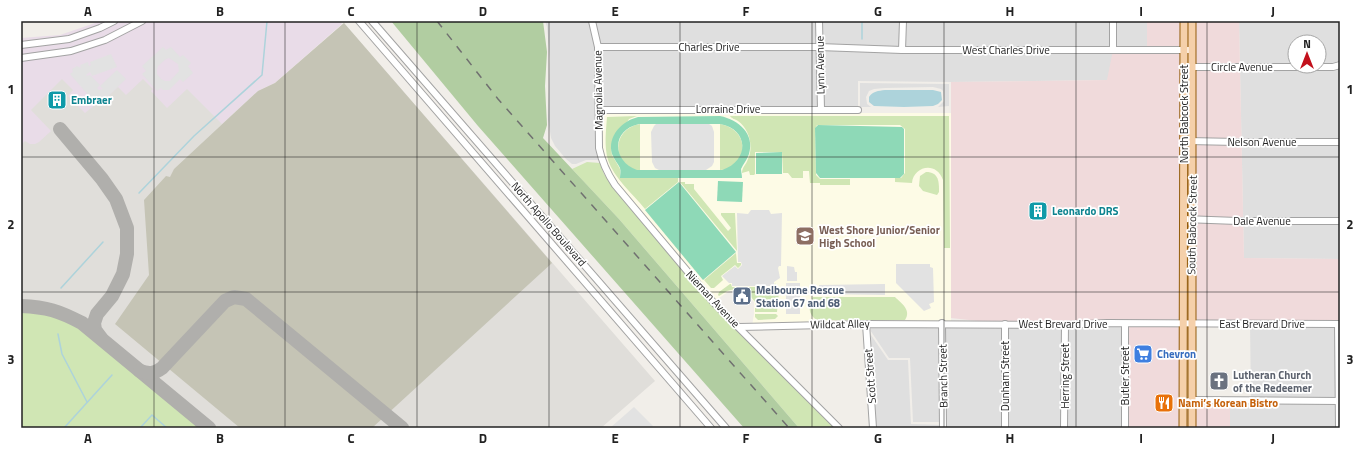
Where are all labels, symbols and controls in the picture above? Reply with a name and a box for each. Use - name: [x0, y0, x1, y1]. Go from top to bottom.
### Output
- text: A: [84, 1, 92, 21]
- text: B: [216, 1, 224, 21]
- text: C: [347, 1, 355, 21]
- text: D: [479, 1, 487, 21]
- text: E: [611, 1, 619, 21]
- text: F: [743, 1, 750, 21]
- text: G: [874, 1, 882, 21]
- text: H: [1006, 1, 1014, 21]
- text: I: [1139, 1, 1143, 21]
- text: J: [1271, 1, 1275, 21]
- north arrow: [1287, 34, 1327, 74]
- street label: Lynn Avenue: [811, 35, 829, 94]
- text: N: [1303, 36, 1311, 52]
- street label: Charles Drive: [679, 39, 740, 55]
- street label: West Charles Drive: [962, 42, 1050, 58]
- street label: Magnolia Avenue: [589, 50, 607, 130]
- street label: Circle Avenue: [1211, 59, 1273, 75]
- street label: North Babcock Street: [1176, 65, 1192, 163]
- text: 1: [7, 79, 15, 99]
- text: 1: [1346, 79, 1354, 99]
- building icon: Embraer: [46, 89, 68, 111]
- place label: Embraer: [71, 92, 112, 108]
- street label: Lorraine Drive: [696, 101, 761, 117]
- street label: Nelson Avenue: [1227, 134, 1297, 150]
- street label: South Babcock Street: [1183, 175, 1201, 275]
- street label: North Apollo Boulevard: [508, 178, 590, 270]
- building icon: Leonardo DRS: [1027, 200, 1049, 222]
- place label: Leonardo DRS: [1052, 203, 1119, 219]
- street label: Dale Avenue: [1233, 213, 1291, 229]
- text: 2: [7, 214, 15, 234]
- text: 2: [1346, 214, 1354, 234]
- place label: West Shore Junior/Senior High School: [819, 222, 940, 251]
- school or university icon: West Shore Junior/Senior High School: [794, 225, 816, 247]
- street label: Nieman Avenue: [682, 267, 744, 331]
- place label: Melbourne Rescue Station 67 and 68: [756, 282, 845, 311]
- public building icon: Melbourne Rescue Station 67 and 68: [731, 285, 753, 307]
- street label: Wildcat Alley: [810, 315, 871, 333]
- street label: West Brevard Drive: [1018, 316, 1108, 332]
- street label: East Brevard Drive: [1219, 316, 1305, 332]
- street label: Dunham Street: [997, 341, 1013, 411]
- street label: Herring Street: [1057, 343, 1073, 409]
- supermarket icon: Chevron: [1132, 343, 1154, 365]
- street label: Branch Street: [934, 344, 952, 408]
- street label: Butler Street: [1117, 346, 1133, 406]
- place label: Chevron: [1157, 346, 1196, 362]
- street label: Scott Street: [860, 348, 880, 404]
- text: 3: [7, 349, 15, 369]
- text: 3: [1346, 349, 1354, 369]
- place label: Lutheran Church of the Redeemer: [1233, 367, 1312, 396]
- church icon: Lutheran Church of the Redeemer: [1208, 370, 1230, 392]
- restaurant icon: Nami’s Korean Bistro: [1153, 392, 1175, 414]
- place label: Nami’s Korean Bistro: [1178, 395, 1278, 411]
- text: A: [84, 428, 92, 448]
- text: B: [216, 428, 224, 448]
- text: C: [347, 428, 355, 448]
- text: D: [479, 428, 487, 448]
- text: E: [611, 428, 619, 448]
- text: F: [743, 428, 750, 448]
- text: G: [874, 428, 882, 448]
- text: H: [1006, 428, 1014, 448]
- text: I: [1139, 428, 1143, 448]
- text: J: [1271, 428, 1275, 448]

